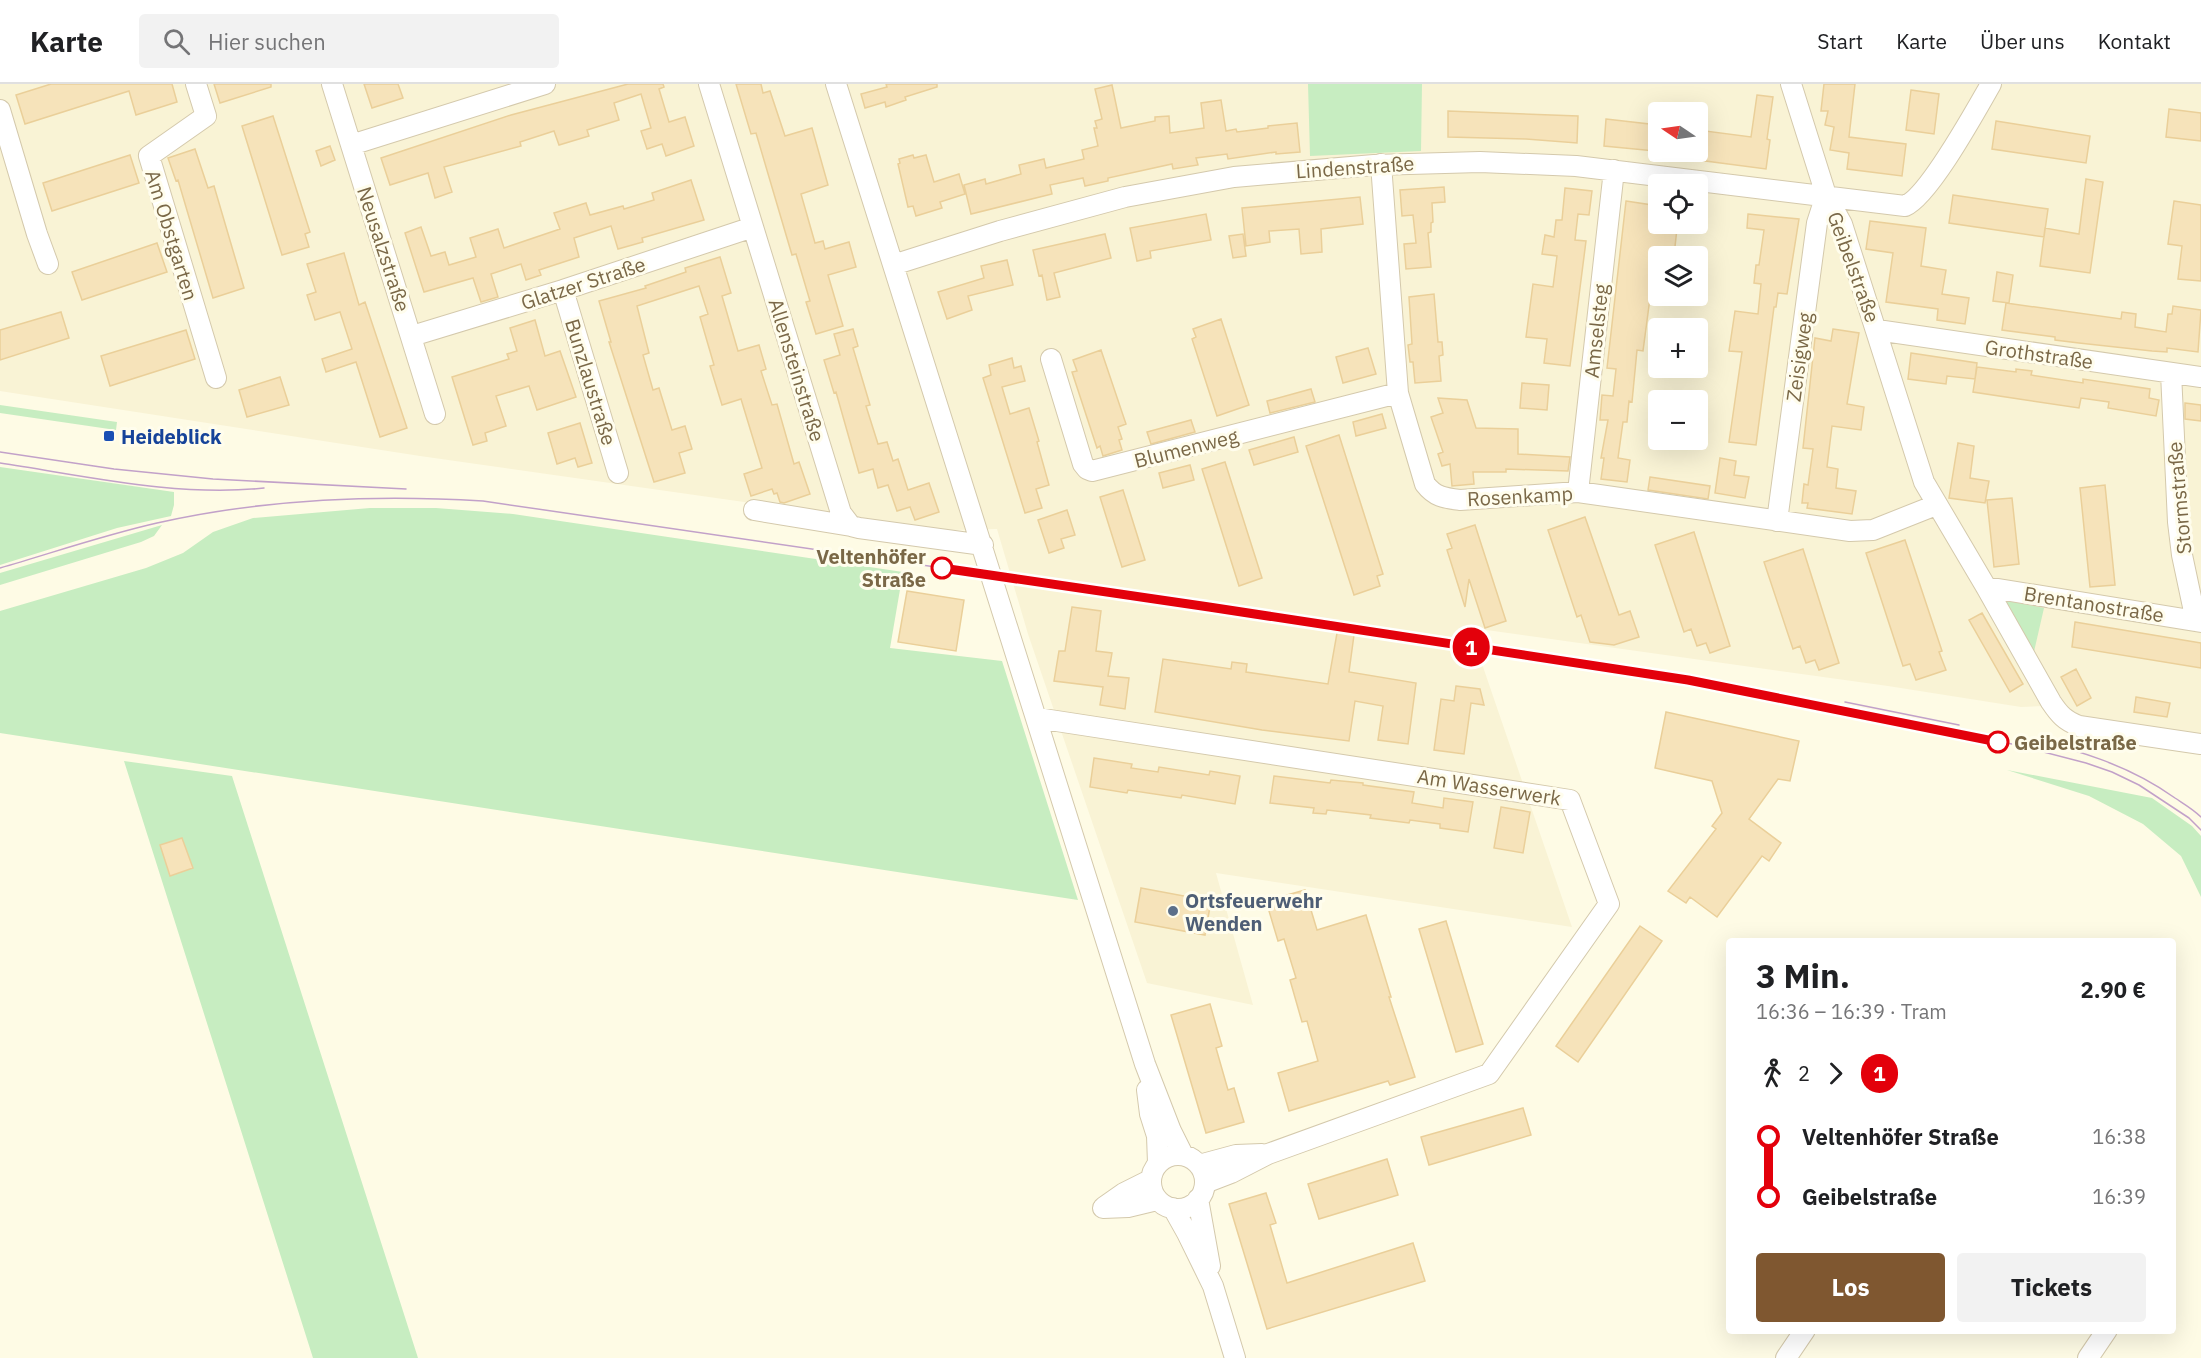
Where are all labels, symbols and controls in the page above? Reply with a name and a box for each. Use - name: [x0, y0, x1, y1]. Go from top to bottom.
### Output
- search box: [139, 14, 559, 68]
- text: Karte: [30, 23, 103, 60]
- icon: search: [160, 25, 193, 58]
- text: Hier suchen: [208, 27, 326, 56]
- text: Start: [1817, 27, 1863, 55]
- text: Karte: [1896, 27, 1947, 55]
- text: Über uns: [1980, 27, 2065, 55]
- text: Kontakt: [2098, 27, 2171, 55]
- north arrow: [1648, 102, 1708, 162]
- map controls: [1648, 102, 1708, 450]
- street label: Lindenstraße: [1295, 149, 1415, 185]
- street label: Am Obstgarten: [139, 166, 205, 304]
- button: locate: [1648, 174, 1708, 234]
- street label: Neusalzstraße: [351, 183, 417, 315]
- street label: Geibelstraße: [1821, 208, 1887, 326]
- button: layers: [1648, 246, 1708, 306]
- street label: Glatzer Straße: [517, 250, 649, 316]
- street label: Amselsteg: [1578, 282, 1614, 379]
- street label: Allensteinstraße: [762, 295, 832, 445]
- street label: Zeisigweg: [1779, 310, 1819, 403]
- street label: Bunzlaustraße: [559, 315, 623, 449]
- button: +: [1648, 318, 1708, 378]
- street label: Grothstraße: [1983, 333, 2095, 375]
- button: −: [1648, 390, 1708, 450]
- street label: Blumenweg: [1131, 422, 1241, 474]
- place label: Heideblick: [121, 423, 222, 450]
- marker: Heideblick: [102, 429, 116, 443]
- street label: Stormstraße: [2161, 441, 2197, 555]
- street label: Rosenkamp: [1466, 480, 1574, 512]
- place label: Veltenhöfer Straße: [816, 543, 926, 593]
- marker: Veltenhöfer Straße: [931, 557, 953, 579]
- street label: Brentanostraße: [2022, 580, 2166, 628]
- line badge: 1: [1452, 628, 1490, 666]
- text: 1: [1465, 633, 1477, 661]
- place label: Geibelstraße: [2014, 729, 2137, 756]
- marker: Geibelstraße: [1987, 731, 2009, 753]
- street label: Am Wasserwerk: [1415, 762, 1563, 812]
- place label: Ortsfeuerwehr Wenden: [1185, 887, 1323, 937]
- marker: Ortsfeuerwehr Wenden: [1166, 904, 1180, 918]
- text: 3 Min.: [1756, 954, 1850, 997]
- text: 2.90 €: [2081, 975, 2146, 1004]
- text: 16:36 – 16:39 · Tram: [1756, 998, 1947, 1025]
- icon: walk: [1756, 1057, 1789, 1090]
- icon: forward: [1819, 1057, 1852, 1090]
- text: 1: [1873, 1059, 1886, 1087]
- text: 2: [1798, 1060, 1810, 1087]
- text: Veltenhöfer Straße: [1802, 1122, 1999, 1151]
- text: 16:38: [2092, 1123, 2146, 1150]
- text: Geibelstraße: [1802, 1182, 1937, 1211]
- text: 16:39: [2092, 1183, 2146, 1210]
- button: Los: [1756, 1253, 1945, 1322]
- button: Tickets: [1957, 1253, 2146, 1322]

